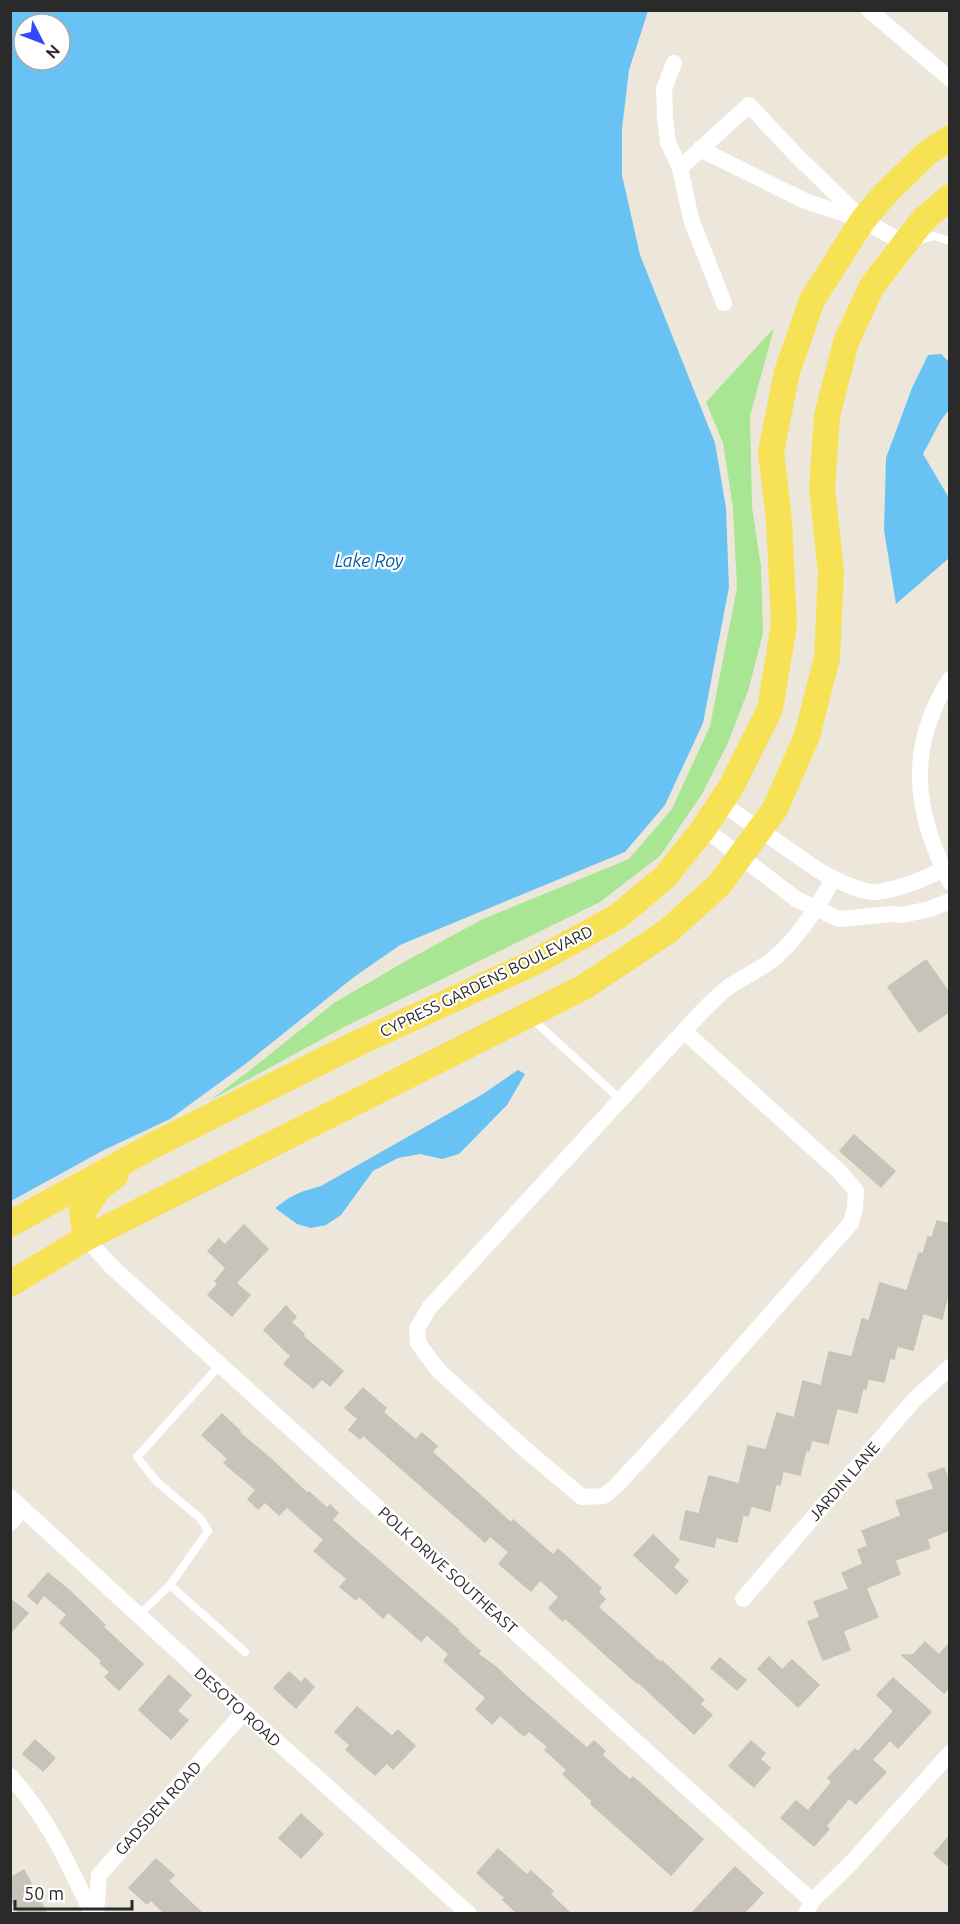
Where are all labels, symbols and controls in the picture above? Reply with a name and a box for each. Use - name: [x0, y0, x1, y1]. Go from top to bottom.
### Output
- north arrow: [12, 12, 72, 72]
- text: N: [42, 42, 64, 62]
- water label: Lake Roy: [335, 550, 404, 570]
- street label: CYPRESS GARDENS BOULEVARD: [377, 921, 595, 1041]
- street label: JARDIN LANE: [805, 1438, 883, 1524]
- street label: POLK DRIVE SOUTHEAST: [375, 1503, 521, 1637]
- street label: DESOTO ROAD: [191, 1664, 285, 1750]
- street label: GADSDEN ROAD: [111, 1757, 205, 1859]
- scale bar: [15, 1873, 132, 1911]
- text: 50 m: [24, 1883, 64, 1903]

